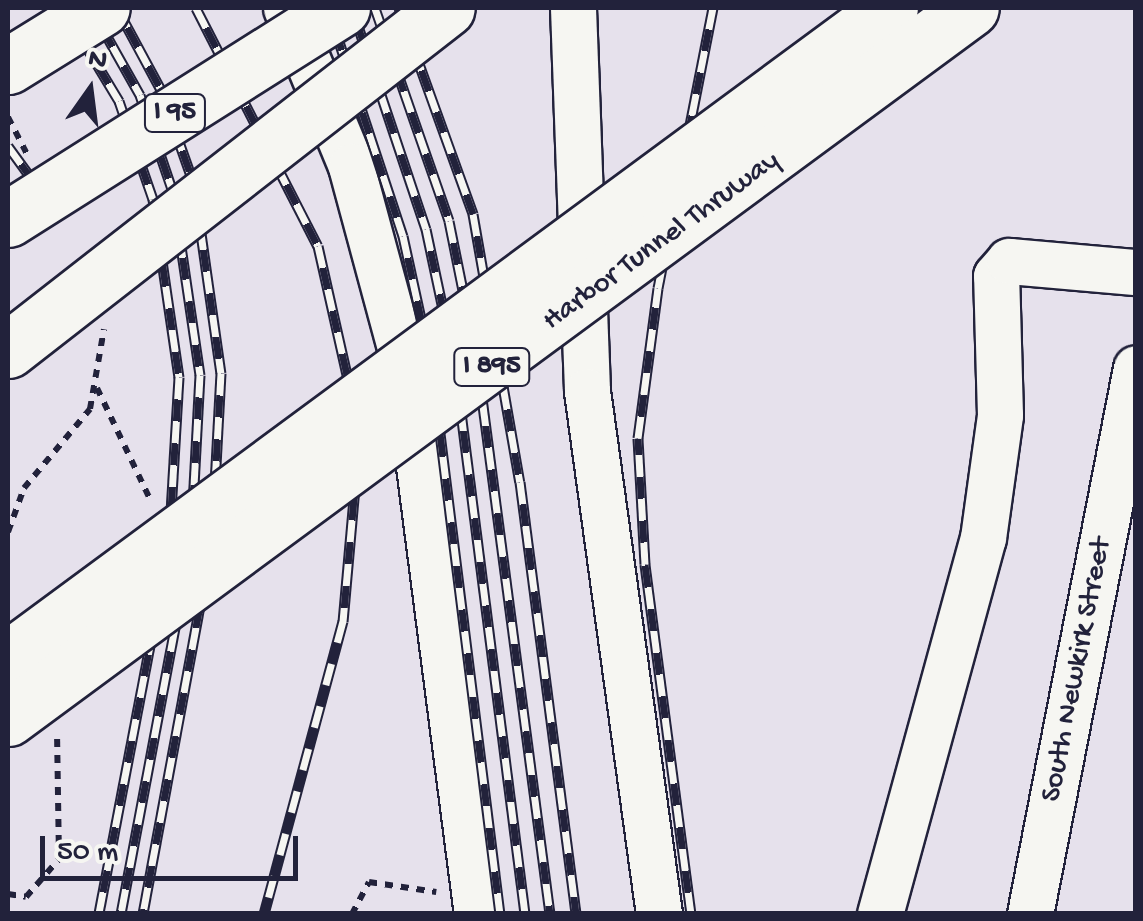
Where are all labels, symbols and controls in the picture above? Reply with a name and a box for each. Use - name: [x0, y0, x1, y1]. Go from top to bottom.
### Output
- north arrow: [40, 40, 140, 140]
- text: N: [85, 42, 110, 79]
- road number: I 95: [142, 90, 208, 136]
- street label: Harbor Tunnel Thruway: [537, 144, 787, 340]
- road number: I 895: [452, 344, 532, 390]
- street label: South Newkirk Street: [1035, 535, 1121, 805]
- scale bar: [45, 816, 302, 878]
- text: 50 m: [57, 836, 118, 871]

